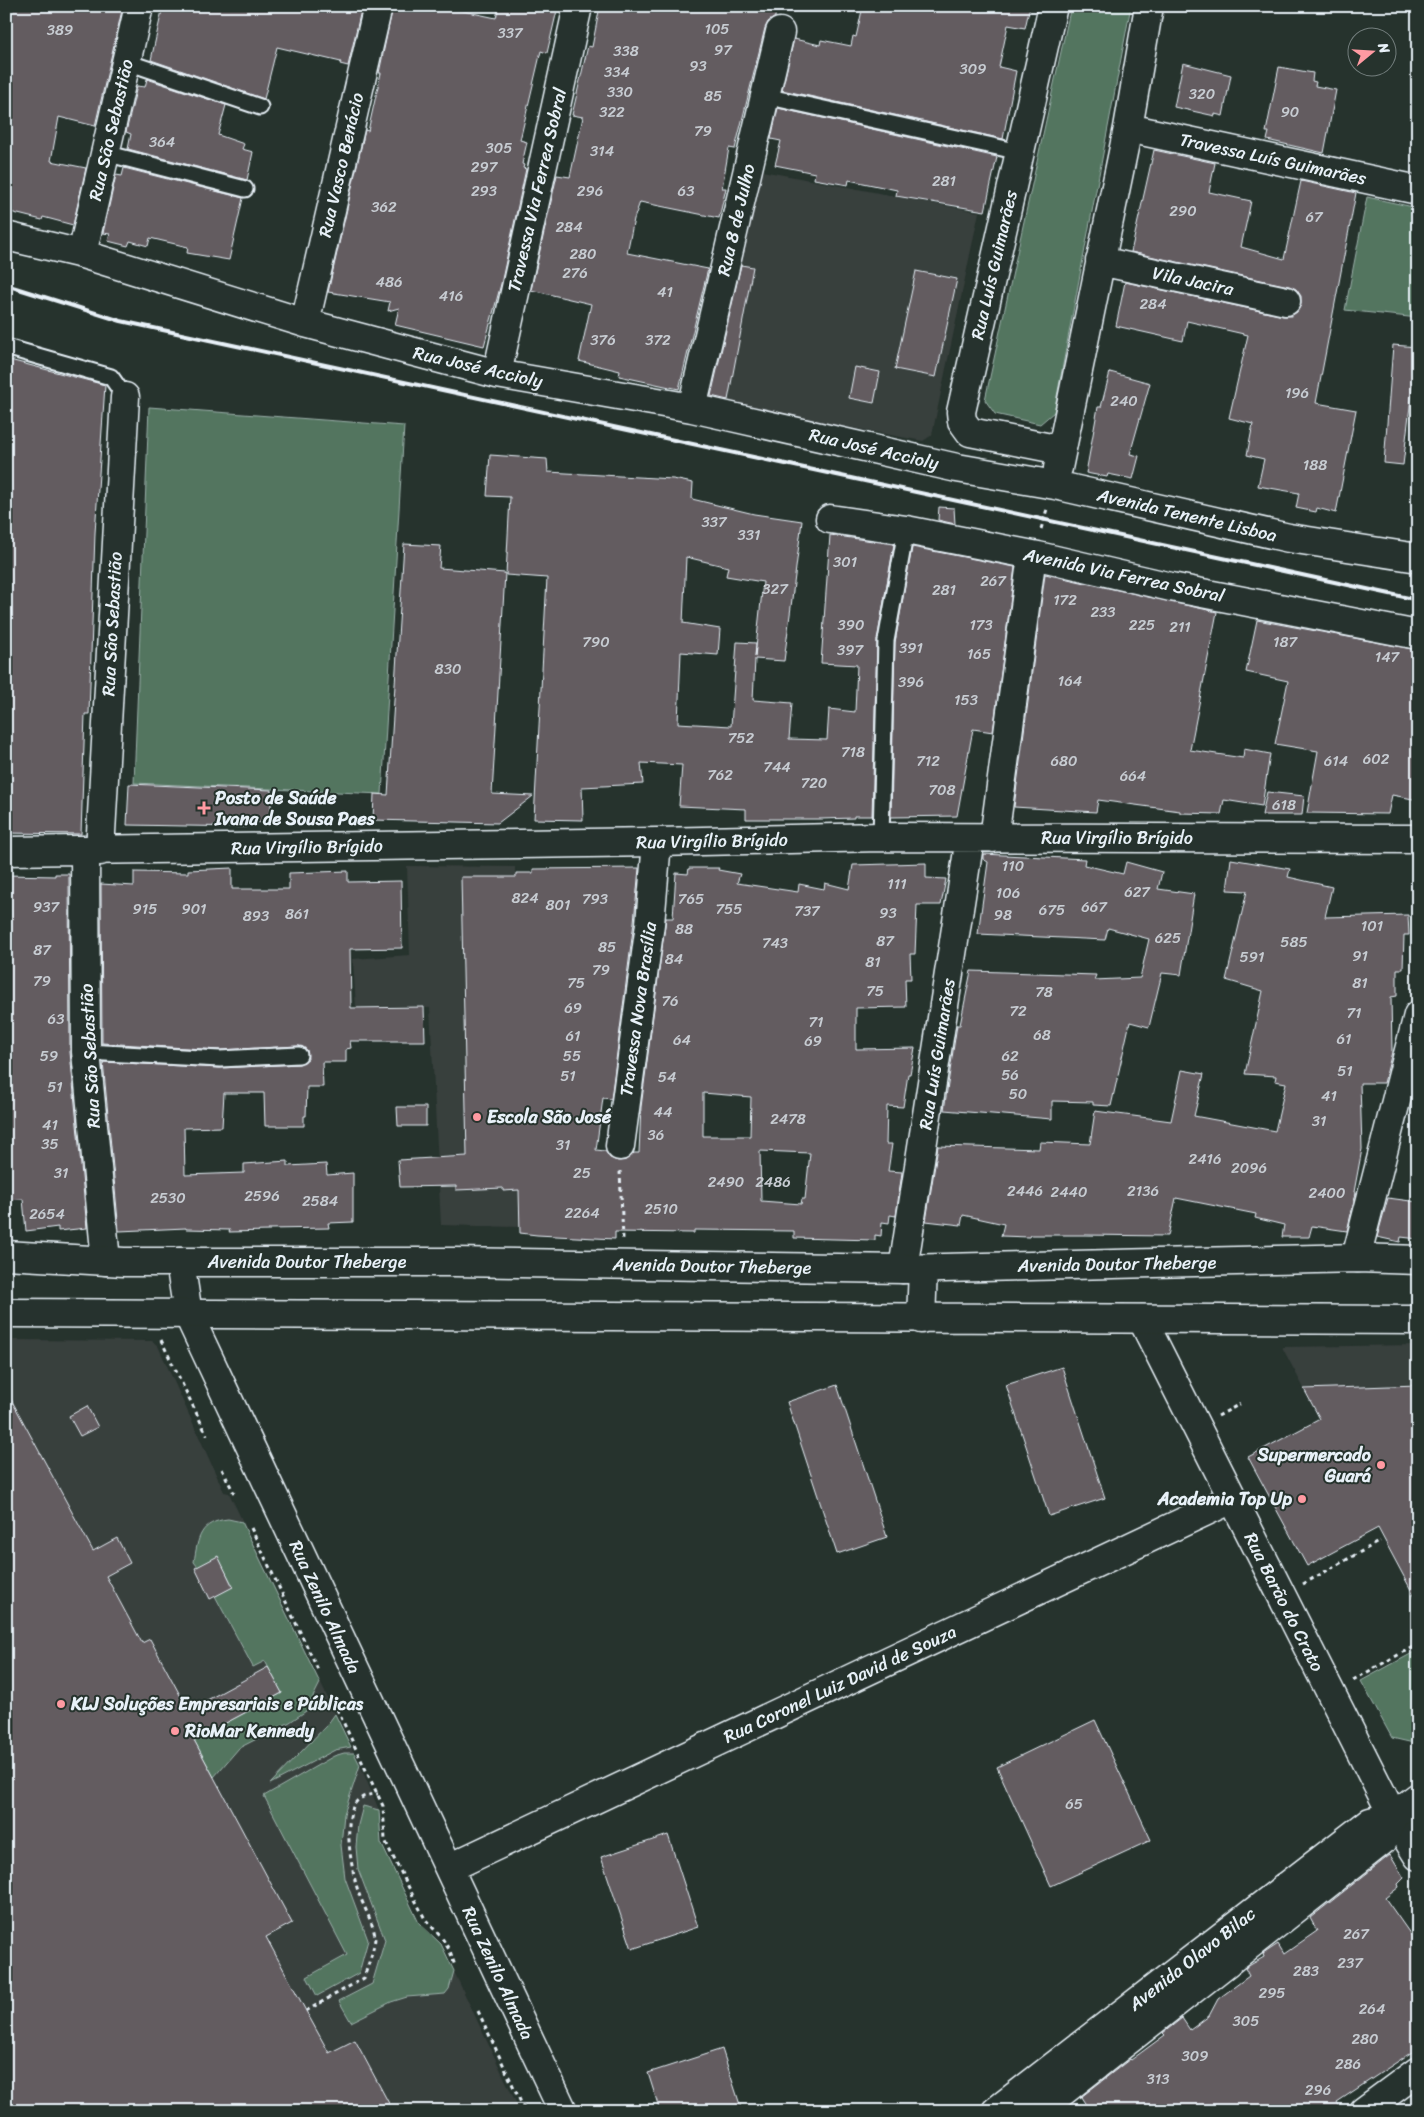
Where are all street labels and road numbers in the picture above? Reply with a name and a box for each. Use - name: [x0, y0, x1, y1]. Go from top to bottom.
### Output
- street label: Rua São Sebastião: [79, 56, 143, 204]
- street label: Travessa Via Ferrea Sobral: [498, 84, 576, 295]
- street label: Rua Vasco Benácio: [309, 89, 373, 241]
- street label: Travessa Luís Guimarães: [1177, 124, 1370, 195]
- street label: Rua 8 de Julho: [708, 161, 764, 279]
- street label: Rua Luís Guimarães: [961, 186, 1027, 343]
- street label: Vila Jacira: [1149, 257, 1238, 305]
- street label: Rua José Accioly: [410, 337, 547, 398]
- street label: Rua José Accioly: [806, 419, 943, 480]
- street label: Avenida Tenente Lisboa: [1093, 479, 1280, 551]
- street label: Avenida Via Ferrea Sobral: [1020, 538, 1228, 612]
- street label: Rua São Sebastião: [92, 551, 132, 697]
- street label: Rua Virgílio Brígido: [1041, 822, 1193, 854]
- street label: Rua Virgílio Brígido: [636, 824, 788, 858]
- street label: Rua Virgílio Brígido: [231, 830, 383, 864]
- street label: Travessa Nova Brasília: [610, 919, 666, 1098]
- street label: Rua Luís Guimarães: [909, 975, 965, 1132]
- street label: Rua São Sebastião: [70, 983, 110, 1129]
- street label: Avenida Doutor Theberge: [207, 1246, 407, 1278]
- street label: Avenida Doutor Theberge: [1016, 1246, 1217, 1282]
- street label: Avenida Doutor Theberge: [611, 1248, 812, 1284]
- street label: Rua Barão do Crato: [1235, 1527, 1333, 1677]
- street label: Rua Zenilo Almada: [280, 1535, 370, 1679]
- street label: Rua Coronel Luiz David de Souza: [718, 1616, 962, 1752]
- street label: Avenida Olavo Bilac: [1120, 1899, 1263, 2020]
- street label: Rua Zenilo Almada: [453, 1901, 543, 2045]

